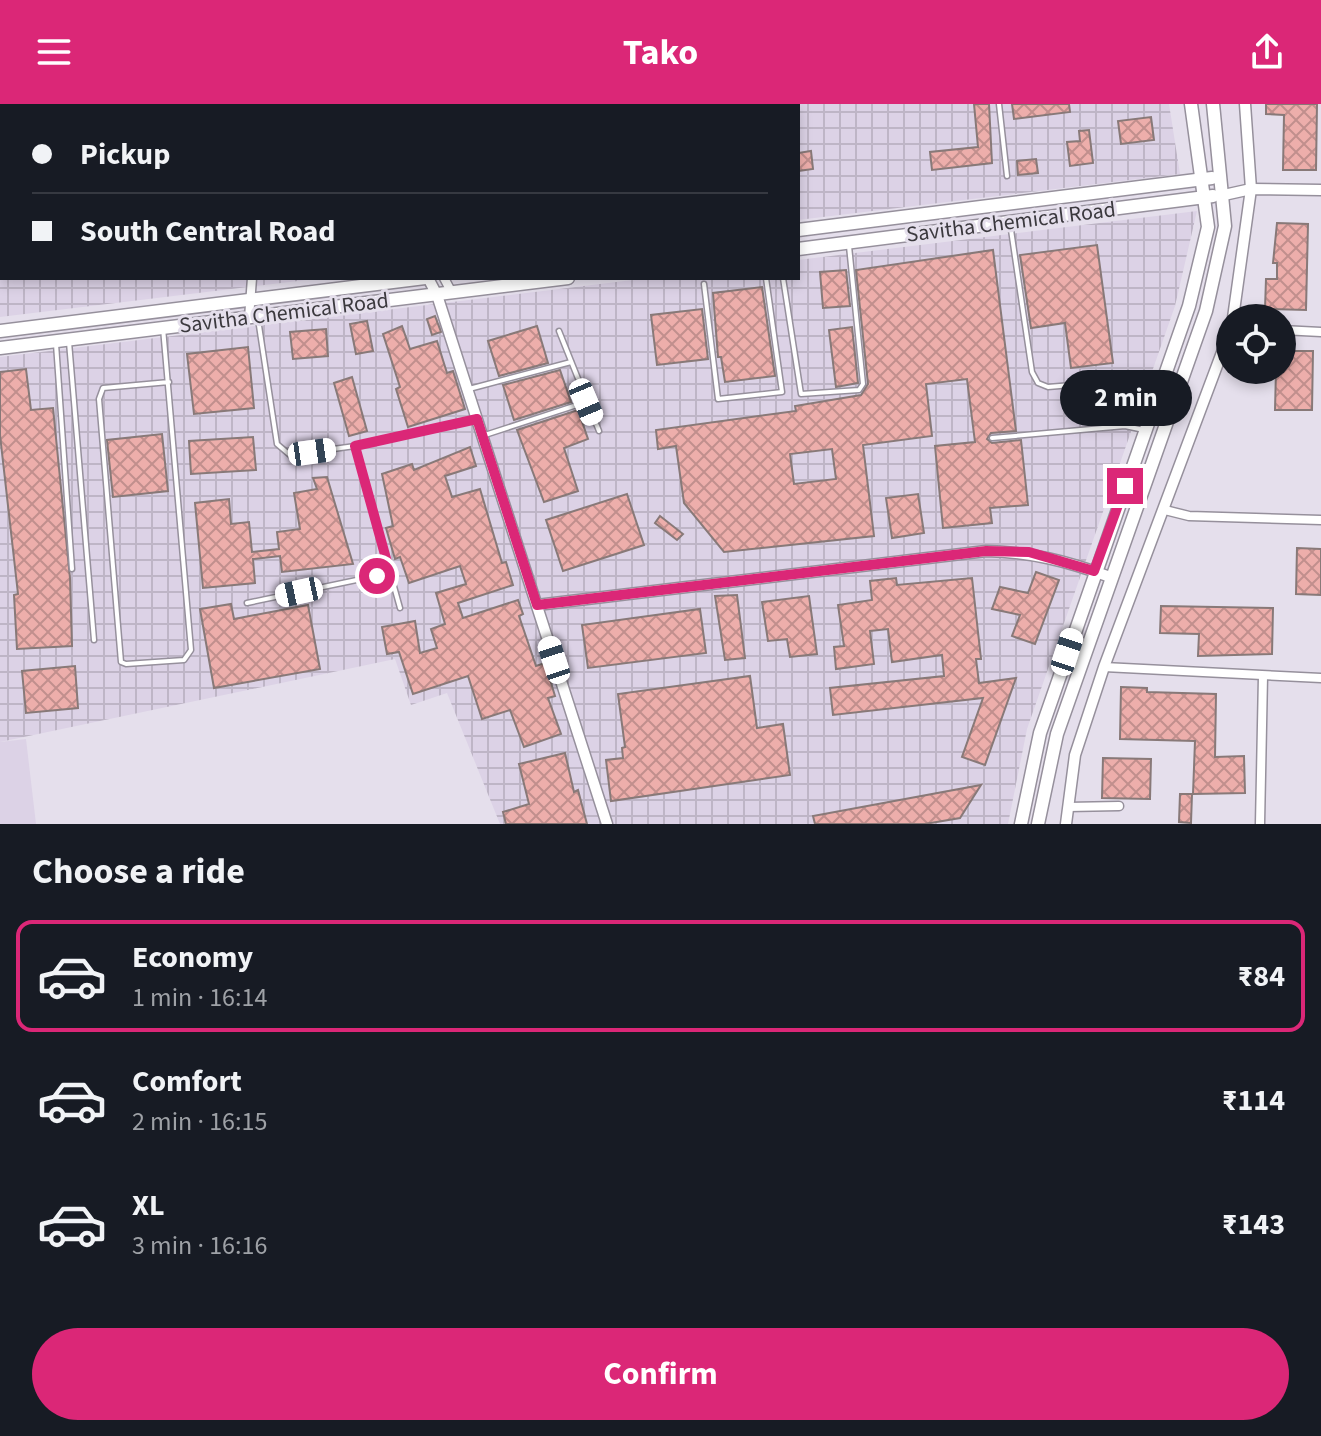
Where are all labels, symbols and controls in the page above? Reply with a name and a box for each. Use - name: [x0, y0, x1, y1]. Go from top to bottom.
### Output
- text: Tako: [623, 27, 698, 78]
- icon: menu: [32, 30, 76, 74]
- icon: share: [1245, 30, 1289, 74]
- text: Pickup: [80, 133, 170, 176]
- street label: Savitha Chemical Road: [905, 193, 1117, 251]
- text: South Central Road: [80, 210, 336, 253]
- street label: Savitha Chemical Road: [178, 284, 390, 342]
- map controls: [1216, 304, 1296, 384]
- button: locate: [1216, 304, 1296, 384]
- callout: 2 min: [1059, 370, 1191, 426]
- car: [566, 375, 606, 429]
- text: 2 min: [1094, 379, 1158, 416]
- car: [287, 437, 337, 467]
- route end: [1107, 468, 1143, 504]
- route start: [359, 558, 395, 594]
- car: [273, 575, 325, 609]
- car: [1048, 625, 1086, 679]
- car: [535, 633, 573, 687]
- text: Choose a ride: [32, 846, 245, 897]
- text: Economy: [132, 936, 253, 979]
- icon: car: [36, 940, 108, 1012]
- text: ₹84: [1237, 955, 1285, 998]
- text: 1 min · 16:14: [132, 979, 267, 1016]
- text: Comfort: [132, 1060, 242, 1103]
- icon: car: [36, 1064, 108, 1136]
- text: ₹114: [1222, 1079, 1285, 1122]
- text: 2 min · 16:15: [132, 1103, 267, 1140]
- text: XL: [132, 1184, 165, 1227]
- icon: car: [36, 1188, 108, 1260]
- text: ₹143: [1222, 1203, 1285, 1246]
- text: 3 min · 16:16: [132, 1227, 267, 1264]
- button: Confirm: [32, 1328, 1289, 1420]

